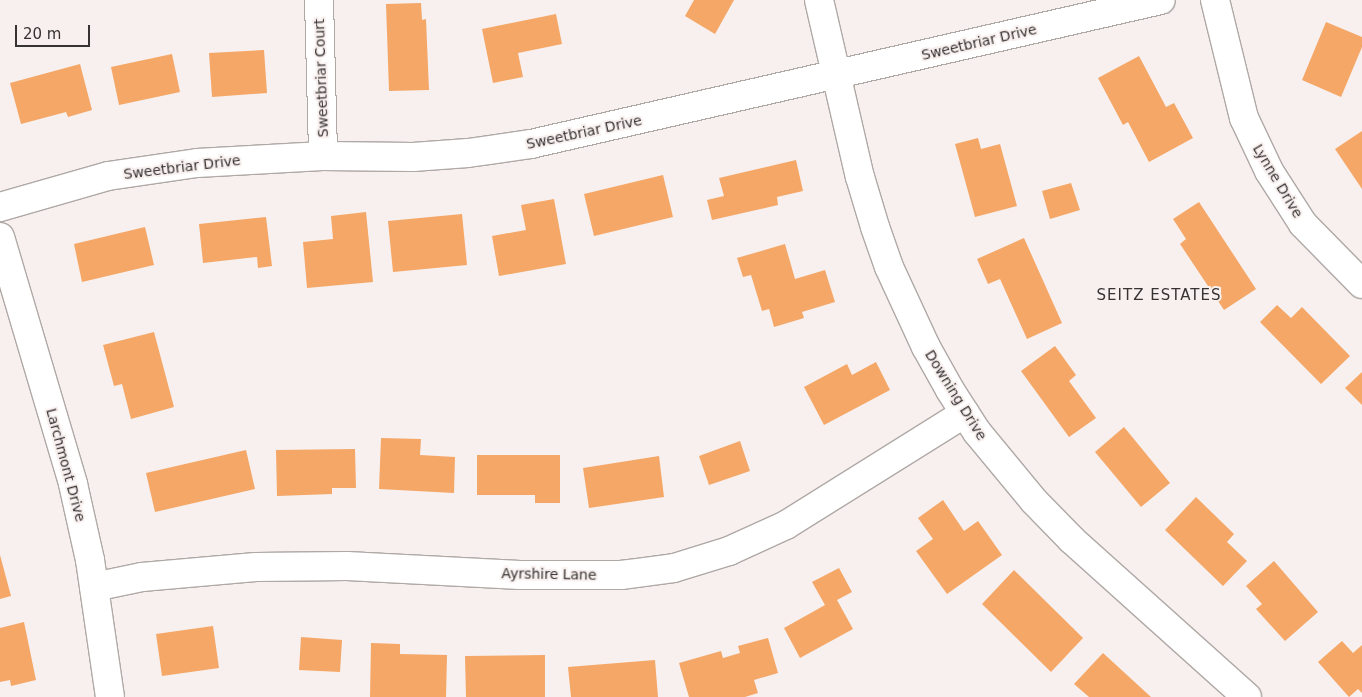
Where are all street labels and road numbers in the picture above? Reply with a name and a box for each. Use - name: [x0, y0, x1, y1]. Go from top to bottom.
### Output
- street label: Sweetbriar Court: [311, 18, 331, 138]
- street label: Sweetbriar Drive: [920, 21, 1038, 63]
- street label: Sweetbriar Drive: [525, 112, 643, 152]
- street label: Lynne Drive: [1249, 141, 1307, 221]
- street label: Sweetbriar Drive: [123, 151, 241, 183]
- street label: Downing Drive: [922, 347, 990, 443]
- street label: Larchmont Drive: [43, 406, 89, 524]
- street label: Ayrshire Lane: [501, 565, 597, 583]

